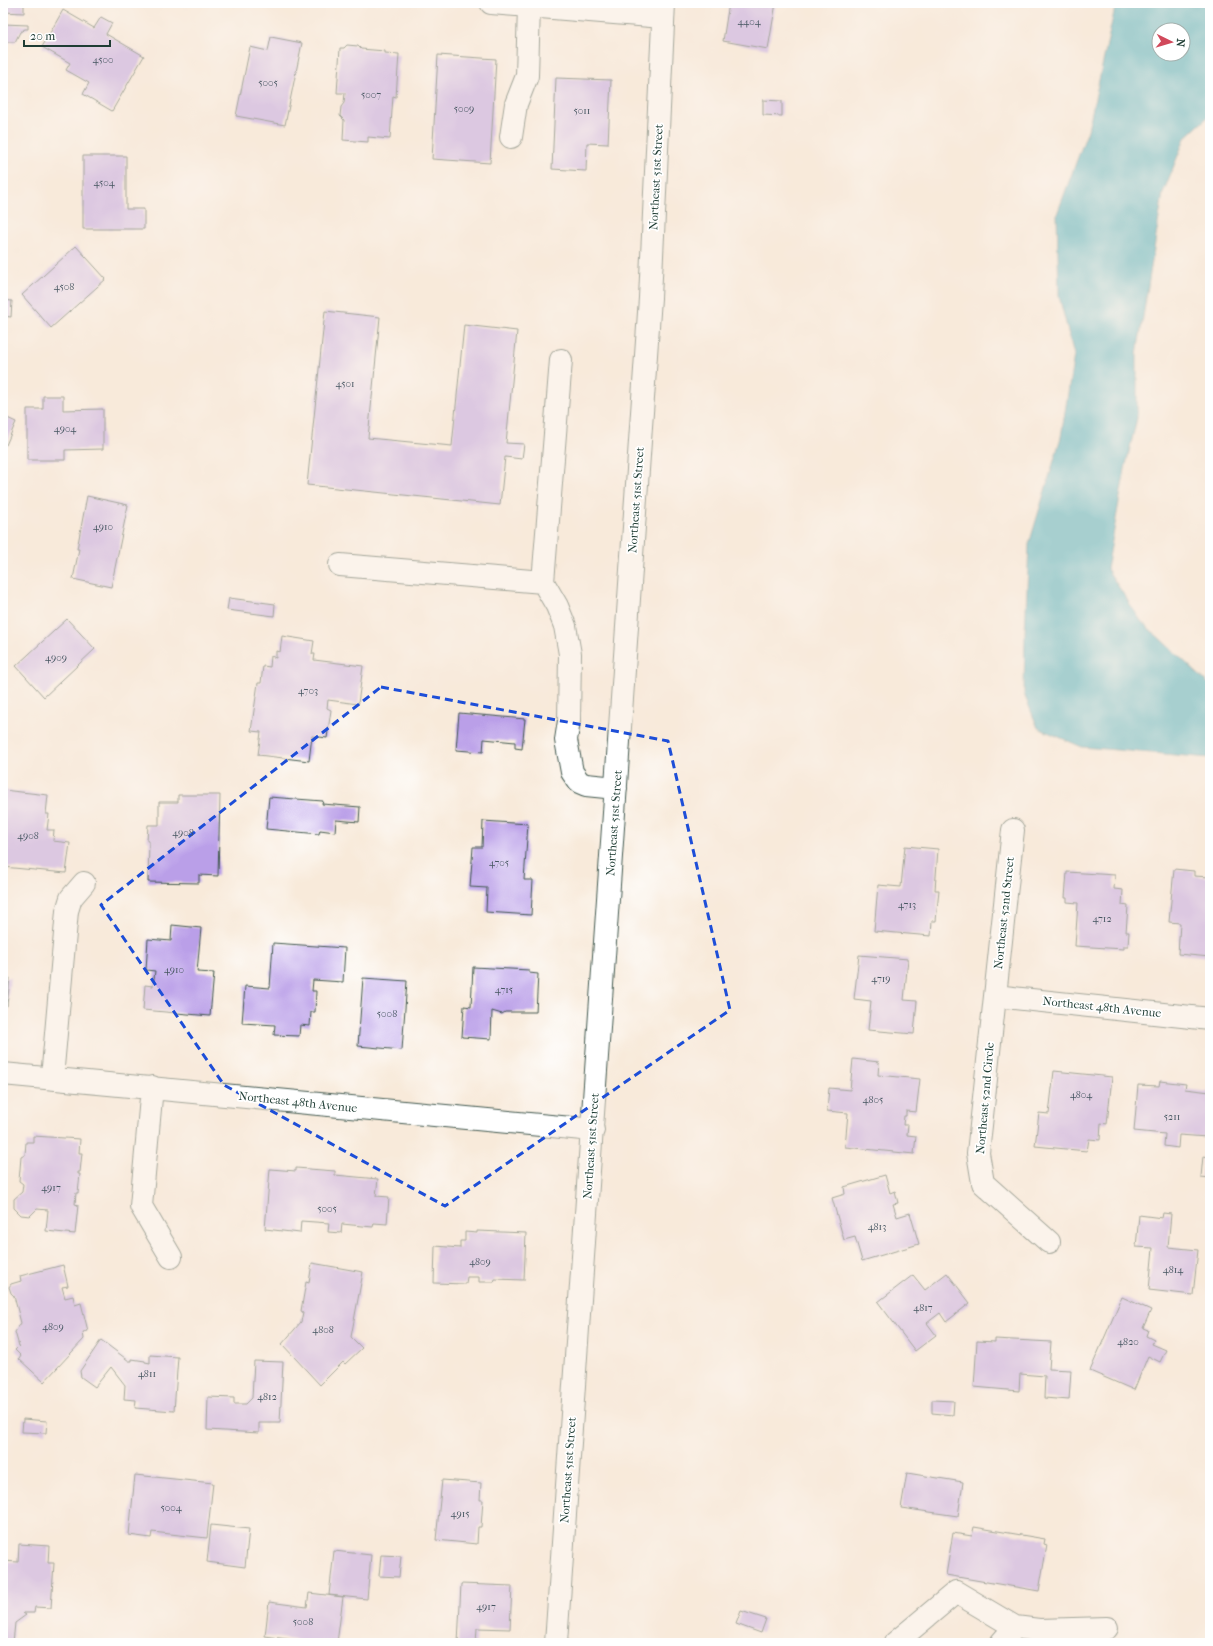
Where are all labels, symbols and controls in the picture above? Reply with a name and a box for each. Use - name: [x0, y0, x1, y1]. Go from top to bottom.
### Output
- house number: 4404: [737, 16, 762, 28]
- scale bar: [24, 22, 110, 48]
- north arrow: [1151, 22, 1191, 62]
- text: 20 m: [30, 29, 55, 43]
- text: N: [1174, 38, 1187, 48]
- house number: 4500: [93, 54, 113, 66]
- house number: 5005: [258, 77, 278, 89]
- house number: 5007: [361, 89, 381, 101]
- house number: 5009: [454, 103, 474, 115]
- house number: 5011: [574, 105, 590, 117]
- street label: Northeast 51st Street: [646, 123, 666, 230]
- house number: 4504: [93, 177, 116, 189]
- house number: 4508: [54, 281, 74, 293]
- house number: 4501: [336, 378, 354, 390]
- house number: 4904: [54, 423, 77, 435]
- street label: Northeast 51st Street: [625, 446, 647, 553]
- house number: 4910: [93, 521, 113, 533]
- house number: 4909: [45, 652, 67, 664]
- house number: 4703: [298, 685, 318, 697]
- street label: Northeast 51st Street: [603, 769, 625, 876]
- house number: 4908: [172, 827, 194, 839]
- house number: 4908: [17, 830, 39, 842]
- street label: Northeast 52nd Street: [991, 855, 1017, 970]
- house number: 4705: [489, 857, 509, 869]
- house number: 4713: [898, 899, 916, 911]
- house number: 4712: [1092, 913, 1112, 925]
- house number: 4910: [164, 964, 184, 976]
- house number: 4719: [871, 973, 891, 985]
- house number: 4715: [495, 984, 513, 996]
- street label: Northeast 48th Avenue: [1042, 994, 1162, 1020]
- house number: 5008: [377, 1008, 397, 1020]
- street label: Northeast 52nd Circle: [973, 1041, 997, 1154]
- street label: Northeast 48th Avenue: [238, 1089, 358, 1115]
- house number: 4804: [1070, 1089, 1093, 1101]
- street label: Northeast 51st Street: [580, 1092, 602, 1199]
- house number: 4805: [863, 1094, 883, 1106]
- house number: 5211: [1164, 1111, 1180, 1123]
- house number: 4917: [41, 1182, 61, 1194]
- house number: 5005: [317, 1203, 337, 1215]
- house number: 4813: [868, 1221, 886, 1233]
- house number: 4809: [469, 1256, 491, 1268]
- house number: 4814: [1163, 1264, 1184, 1276]
- house number: 4817: [913, 1302, 933, 1314]
- house number: 4809: [42, 1321, 64, 1333]
- house number: 4808: [312, 1324, 334, 1336]
- house number: 4820: [1117, 1336, 1139, 1348]
- house number: 4811: [138, 1368, 156, 1380]
- house number: 4812: [257, 1391, 277, 1403]
- street label: Northeast 51st Street: [557, 1416, 579, 1523]
- house number: 5004: [160, 1502, 183, 1514]
- house number: 4915: [451, 1508, 470, 1520]
- house number: 4917: [476, 1601, 496, 1613]
- house number: 5008: [293, 1616, 313, 1628]

